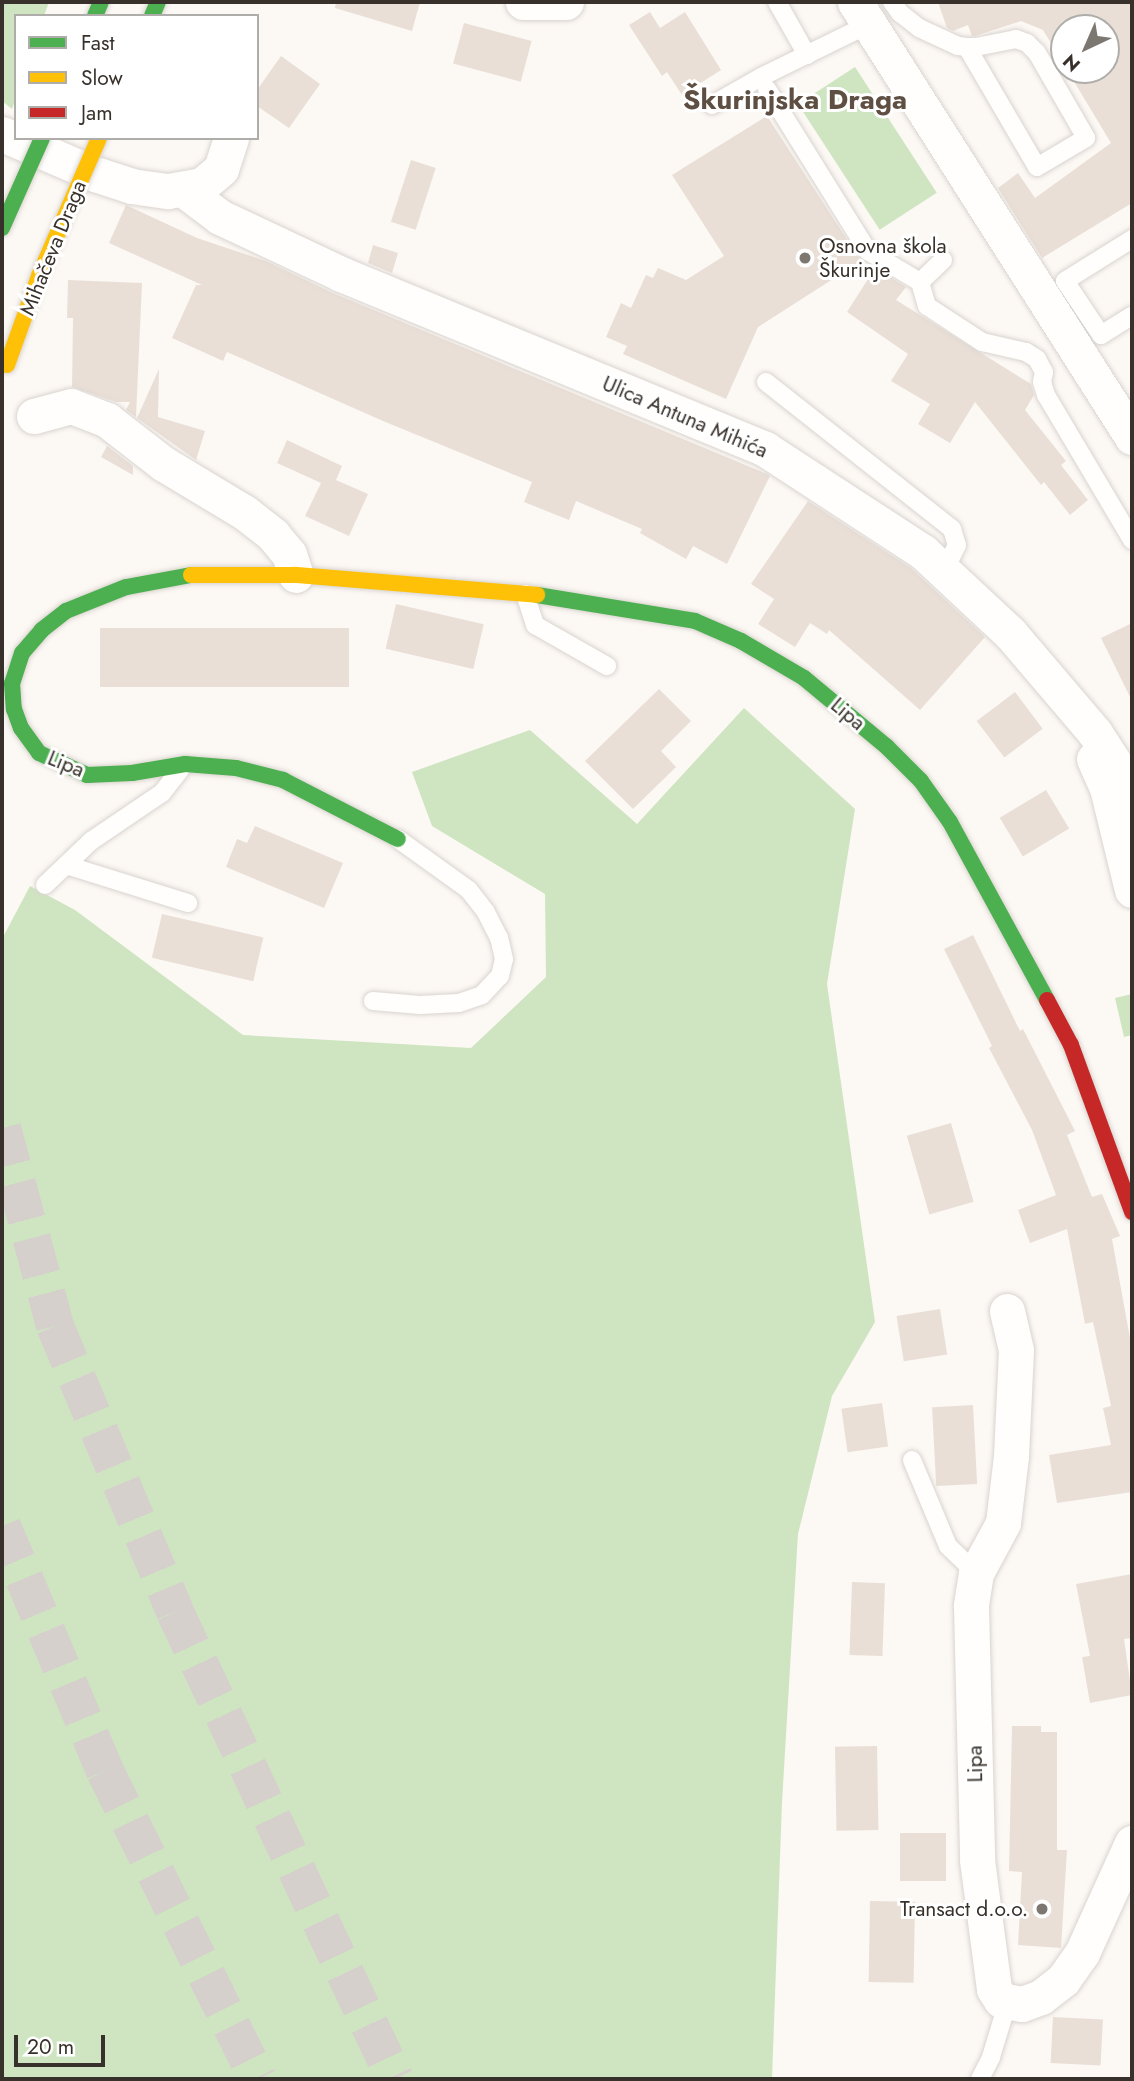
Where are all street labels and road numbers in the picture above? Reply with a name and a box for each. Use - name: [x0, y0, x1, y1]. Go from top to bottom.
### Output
- street label: Mihačeva Draga: [14, 177, 92, 319]
- street label: Ulica Antuna Mihića: [598, 371, 772, 463]
- street label: Lipa: [826, 692, 870, 736]
- street label: Lipa: [44, 745, 88, 783]
- street label: Lipa: [962, 1745, 988, 1783]

